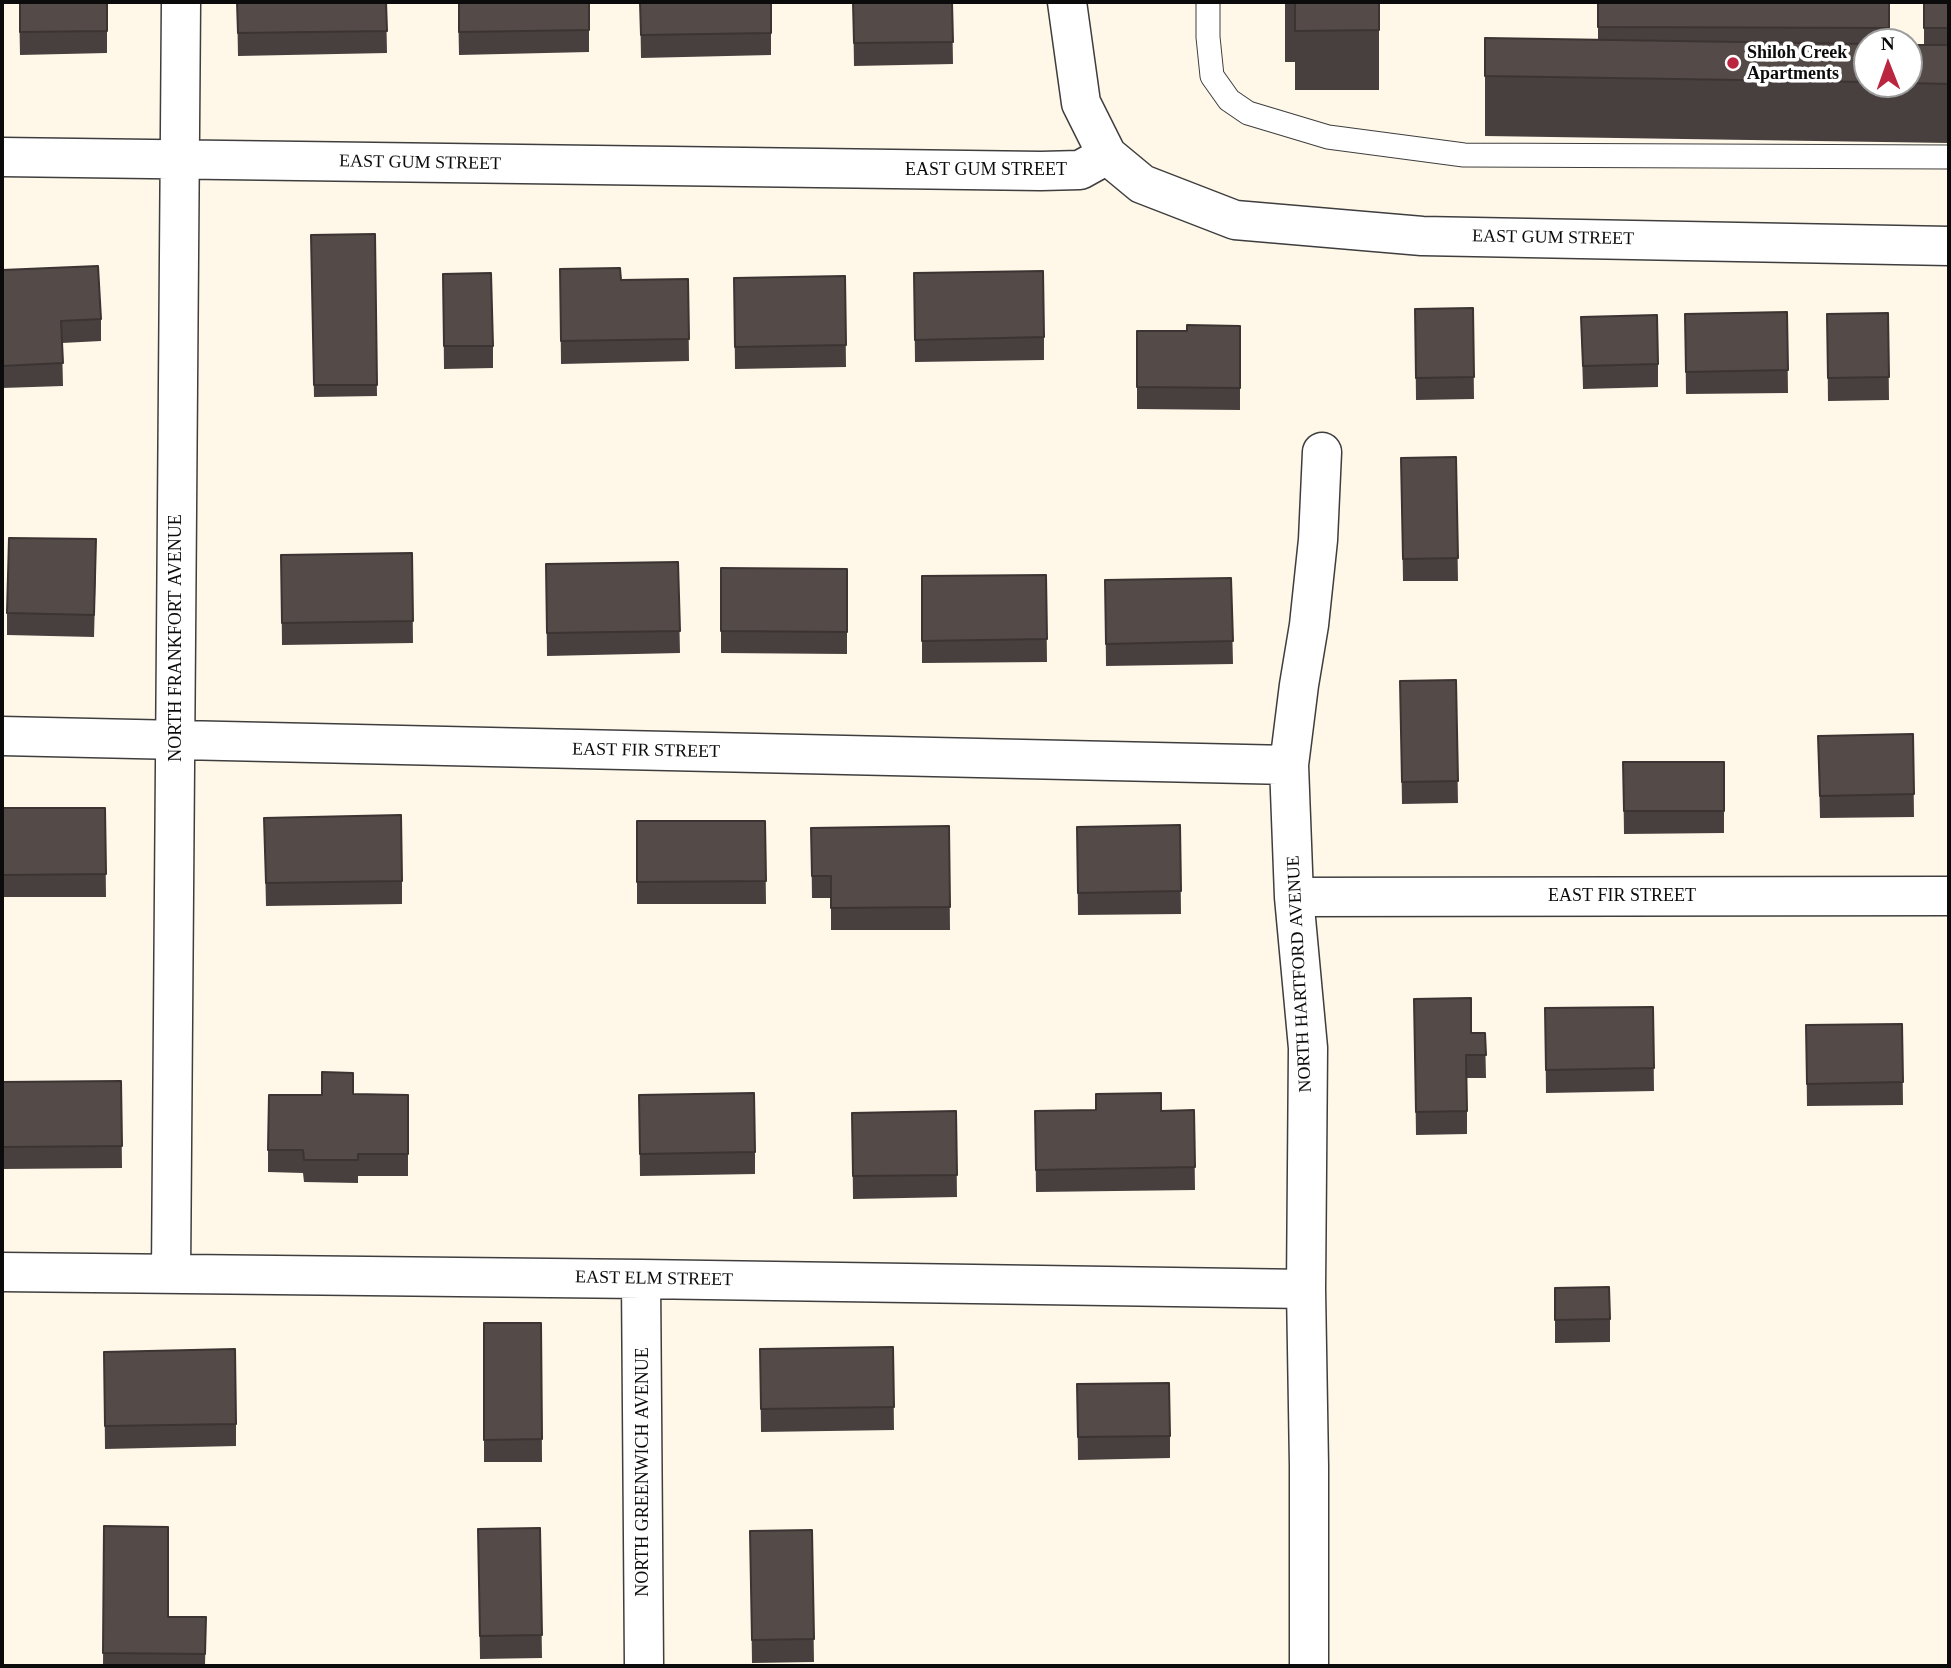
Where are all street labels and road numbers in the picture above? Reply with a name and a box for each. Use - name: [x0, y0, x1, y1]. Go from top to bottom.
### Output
- street label: EAST GUM STREET: [339, 151, 501, 175]
- street label: EAST GUM STREET: [905, 159, 1067, 181]
- street label: EAST GUM STREET: [1472, 226, 1634, 250]
- street label: NORTH FRANKFORT AVENUE: [165, 514, 187, 762]
- street label: EAST FIR STREET: [572, 739, 720, 763]
- street label: NORTH HARTFORD AVENUE: [1283, 855, 1317, 1093]
- street label: EAST FIR STREET: [1548, 885, 1696, 907]
- street label: EAST ELM STREET: [575, 1267, 733, 1291]
- street label: NORTH GREENWICH AVENUE: [632, 1347, 654, 1597]

